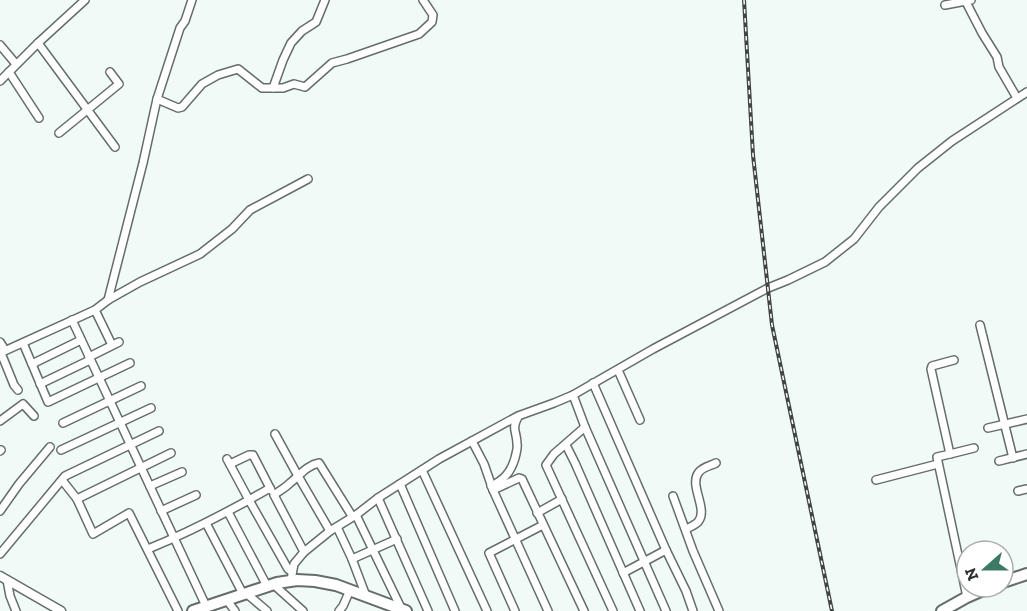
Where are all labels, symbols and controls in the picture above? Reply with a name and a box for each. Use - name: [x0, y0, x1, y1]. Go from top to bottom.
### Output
- north arrow: [955, 539, 1015, 599]
- text: N: [960, 565, 983, 583]

